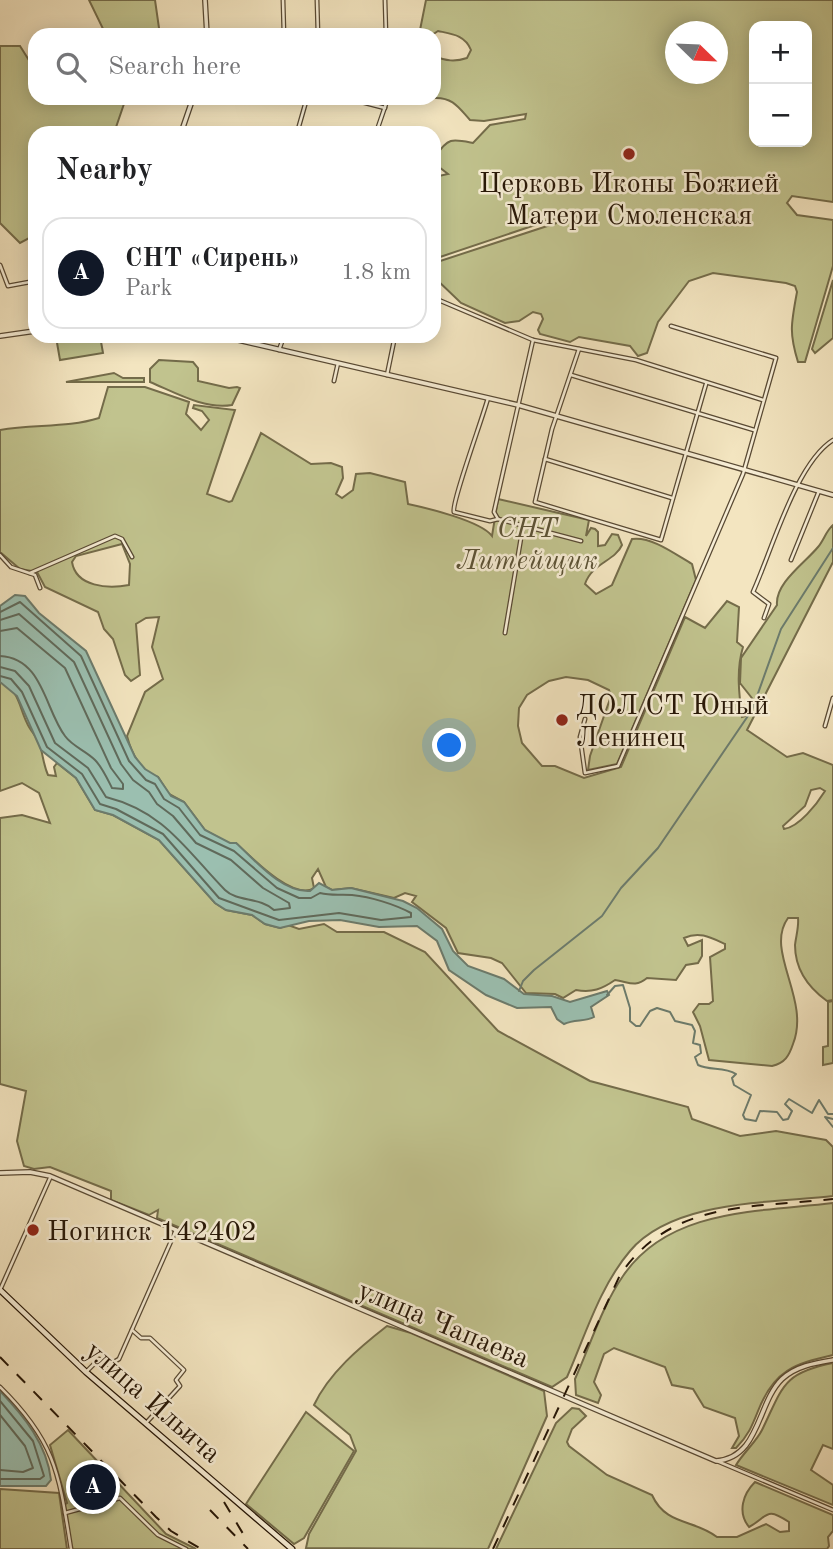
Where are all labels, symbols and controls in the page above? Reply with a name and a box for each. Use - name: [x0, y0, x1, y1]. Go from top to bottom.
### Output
- north arrow: [665, 21, 728, 84]
- map controls: [749, 21, 812, 147]
- button: +: [749, 21, 812, 84]
- search box: [28, 28, 441, 105]
- icon: search: [52, 48, 90, 86]
- text: Search here: [108, 54, 241, 80]
- button: −: [749, 84, 812, 147]
- marker: Церковь Иконы Божией Матери Смоленская: [621, 146, 637, 162]
- text: Nearby: [56, 156, 153, 186]
- place label: Церковь Иконы Божией Матери Смоленская: [479, 171, 779, 231]
- text: СНТ «Сирень»: [125, 246, 300, 272]
- text: A: [72, 261, 90, 284]
- text: 1.8 km: [341, 261, 411, 284]
- text: Park: [125, 277, 172, 300]
- park label: СНТ Литейщик: [456, 516, 598, 576]
- place label: ДОЛ СТ Юный Ленинец: [576, 693, 769, 753]
- marker: ДОЛ СТ Юный Ленинец: [554, 712, 570, 728]
- your location: [432, 728, 466, 762]
- place label: Ногинск 142402: [47, 1219, 257, 1247]
- marker: Ногинск 142402: [25, 1222, 41, 1238]
- street label: улица Чапаева: [353, 1277, 533, 1374]
- street label: улица Ильича: [79, 1337, 225, 1470]
- pin: A: [70, 1461, 116, 1513]

